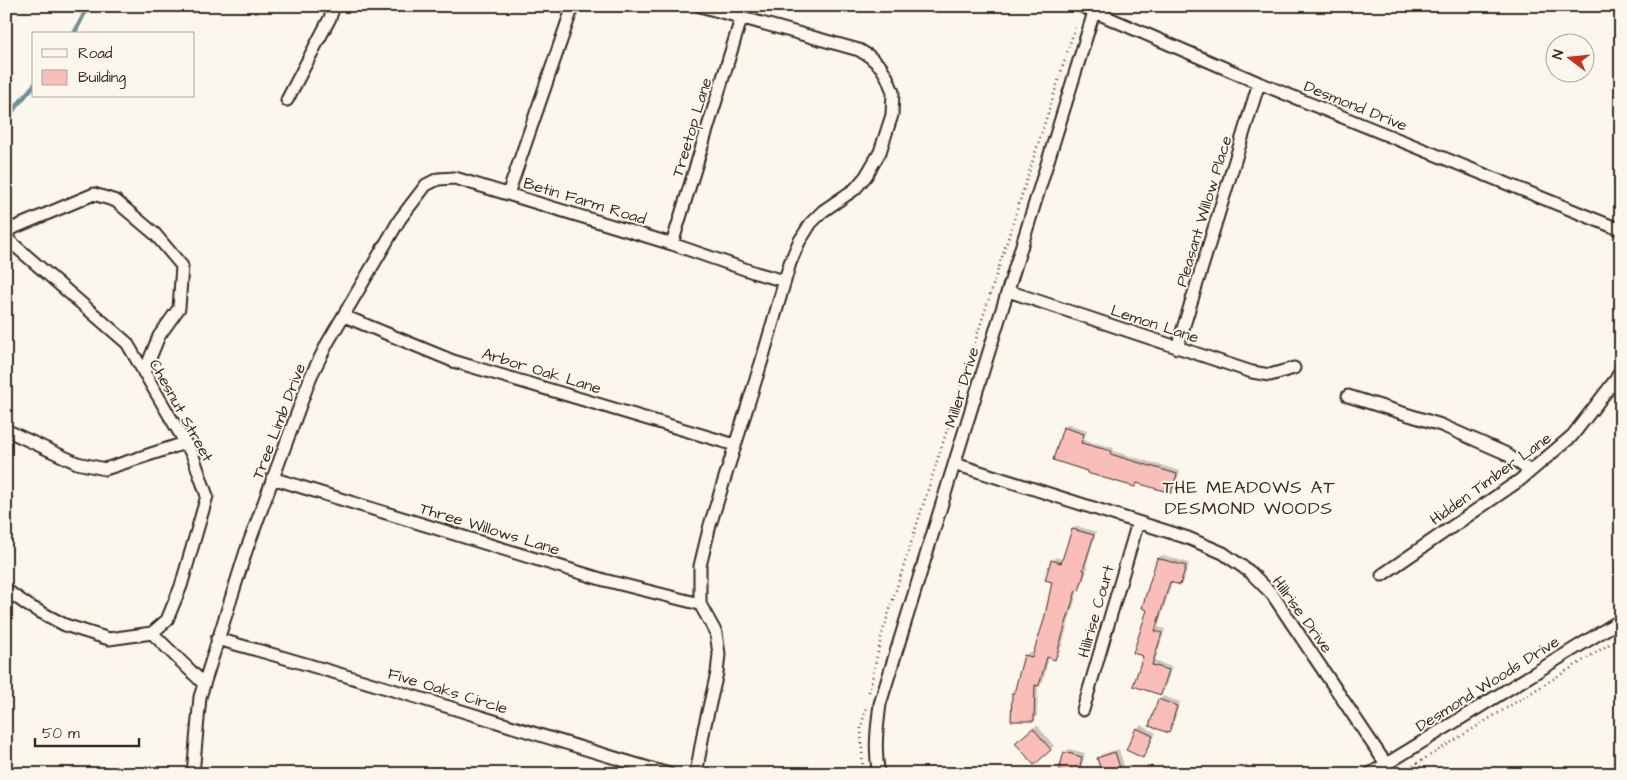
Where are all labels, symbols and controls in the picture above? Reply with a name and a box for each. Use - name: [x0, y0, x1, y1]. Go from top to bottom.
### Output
- legend: [32, 32, 195, 98]
- north arrow: [1544, 32, 1594, 82]
- text: Road: [78, 43, 113, 64]
- text: N: [1548, 48, 1569, 62]
- text: Building: [78, 67, 126, 89]
- street label: Treetop Lane: [666, 75, 718, 180]
- street label: Desmond Drive: [1301, 75, 1411, 137]
- street label: Pleasant Willow Place: [1170, 133, 1238, 290]
- street label: Betin Farm Road: [521, 172, 649, 230]
- street label: Lemon Lane: [1108, 299, 1202, 349]
- street label: Arbor Oak Lane: [480, 342, 604, 400]
- street label: Miller Drive: [939, 344, 985, 430]
- street label: Chesnut Street: [144, 355, 219, 466]
- street label: Tree Limb Drive: [247, 360, 311, 482]
- street label: Hidden Timber Lane: [1425, 427, 1556, 530]
- district label: THE MEADOWS AT DESMOND WOODS: [1162, 475, 1336, 521]
- street label: Three Willows Lane: [417, 497, 563, 561]
- street label: Hillrise Court: [1072, 562, 1120, 660]
- street label: Hillrise Drive: [1267, 572, 1338, 658]
- street label: Desmond Woods Drive: [1412, 631, 1564, 737]
- street label: Five Oaks Circle: [385, 662, 510, 720]
- scale bar: [35, 715, 139, 747]
- text: 50 m: [42, 723, 80, 744]

